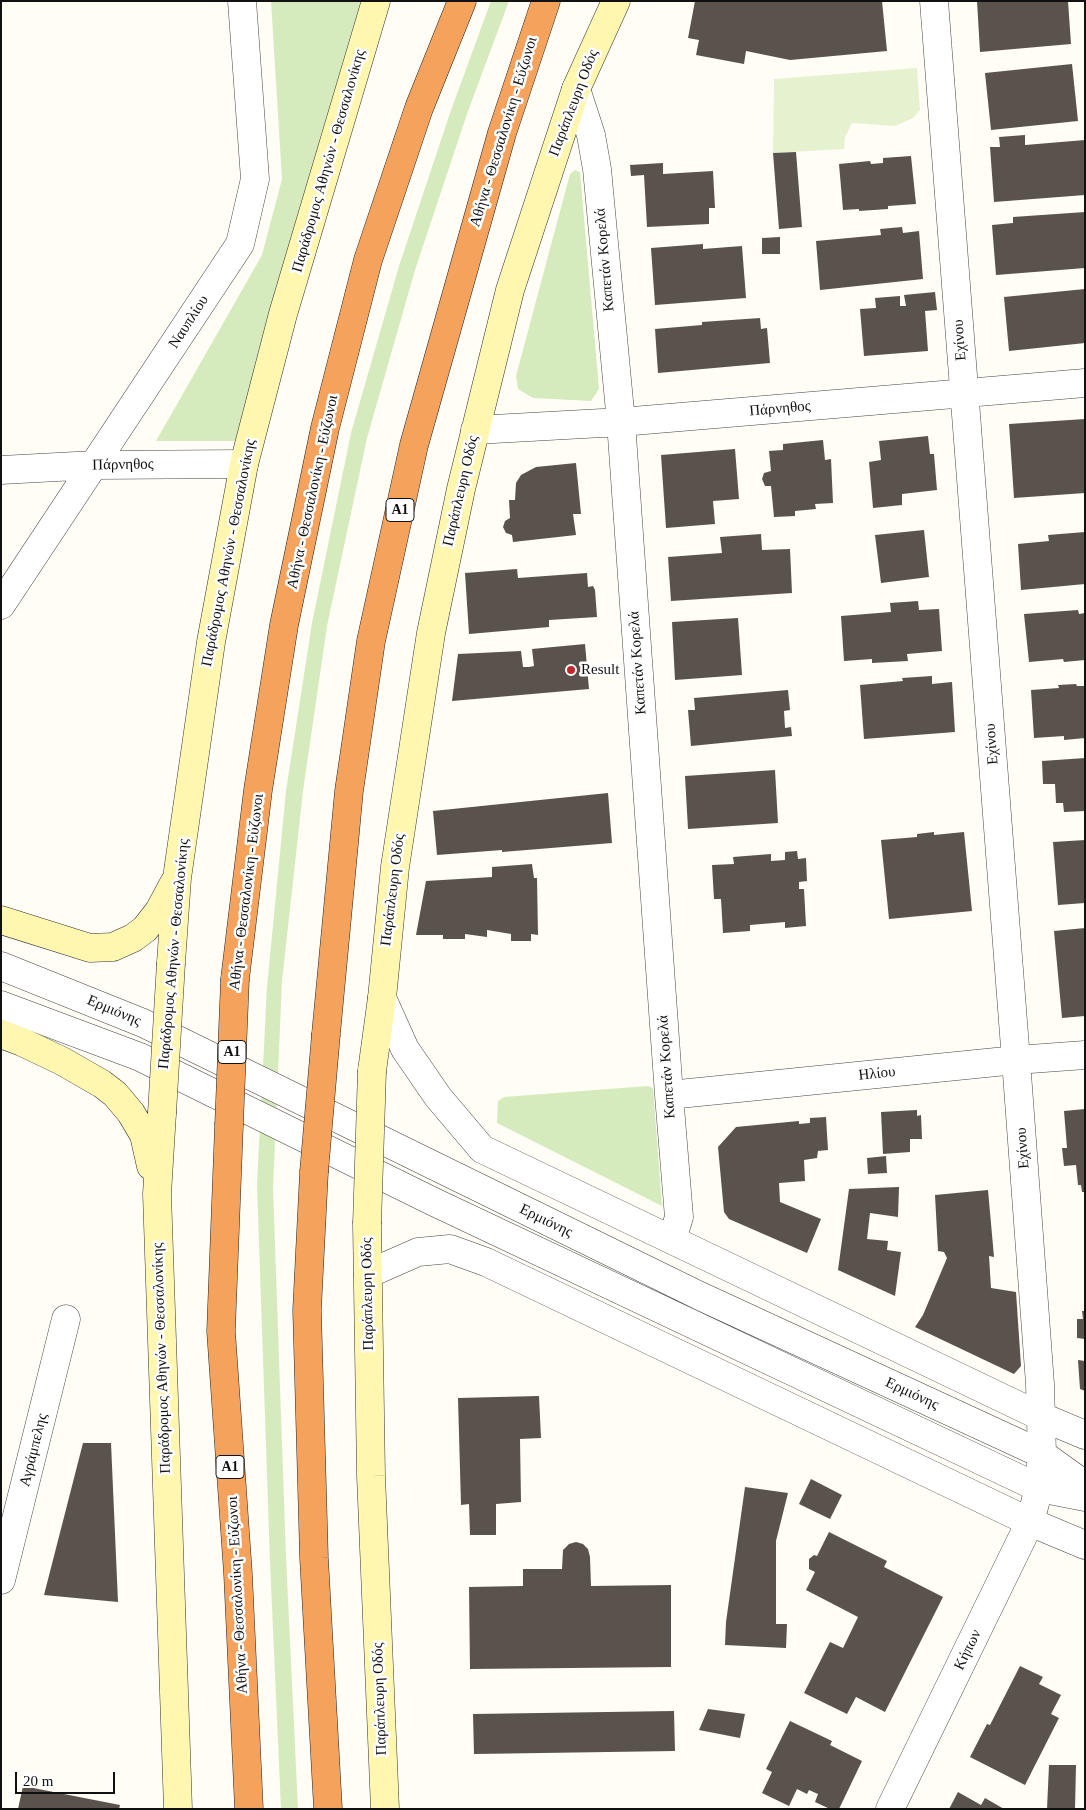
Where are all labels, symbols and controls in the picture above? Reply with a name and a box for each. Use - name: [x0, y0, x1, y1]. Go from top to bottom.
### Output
- street label: Αθήνα - Θεσσαλονίκη - Εύζωνοι: [466, 35, 542, 229]
- street label: Παράδρομος Αθηνών - Θεσσαλονίκης: [288, 47, 370, 275]
- street label: Παράπλευρη Οδός: [545, 47, 603, 159]
- street label: Καπετάν Κορελά: [592, 208, 618, 312]
- street label: Ναυπλίου: [165, 292, 213, 352]
- street label: Εχίνου: [950, 319, 970, 361]
- street label: Αθήνα - Θεσσαλονίκη - Εύζωνοι: [284, 393, 342, 591]
- street label: Πάρνηθος: [749, 397, 811, 421]
- street label: Παράπλευρη Οδός: [440, 434, 482, 548]
- street label: Παράδρομος Αθηνών - Θεσσαλονίκης: [198, 438, 260, 668]
- street label: Πάρνηθος: [92, 455, 154, 475]
- road number: Α1: [386, 498, 414, 522]
- street label: Καπετάν Κορελά: [625, 611, 651, 715]
- place label: Result: [581, 661, 619, 679]
- marker: Result: [565, 664, 577, 676]
- street label: Εχίνου: [982, 723, 1002, 765]
- street label: Αθήνα - Θεσσαλονίκη - Εύζωνοι: [226, 793, 268, 991]
- street label: Παράπλευρη Οδός: [377, 833, 409, 947]
- street label: Παράδρομος Αθηνών - Θεσσαλονίκης: [155, 838, 193, 1070]
- street label: Ερμιόνης: [84, 992, 144, 1030]
- street label: Καπετάν Κορελά: [654, 1015, 680, 1119]
- road number: Α1: [218, 1040, 246, 1064]
- street label: Ηλίου: [858, 1063, 896, 1085]
- street label: Εχίνου: [1013, 1127, 1033, 1169]
- street label: Ερμιόνης: [517, 1200, 575, 1242]
- street label: Παράπλευρη Οδός: [358, 1237, 378, 1351]
- street label: Παράδρομος Αθηνών - Θεσσαλονίκης: [149, 1242, 175, 1474]
- street label: Ερμιόνης: [882, 1374, 942, 1414]
- street label: Αγράμπελης: [16, 1412, 52, 1488]
- road number: Α1: [216, 1455, 244, 1478]
- street label: Αθήνα - Θεσσαλονίκη - Εύζωνοι: [224, 1496, 252, 1694]
- street label: Κήπων: [951, 1627, 985, 1673]
- street label: Παράπλευρη Οδός: [369, 1642, 391, 1756]
- scale bar: [18, 1762, 118, 1794]
- text: 20 m: [23, 1773, 53, 1789]

